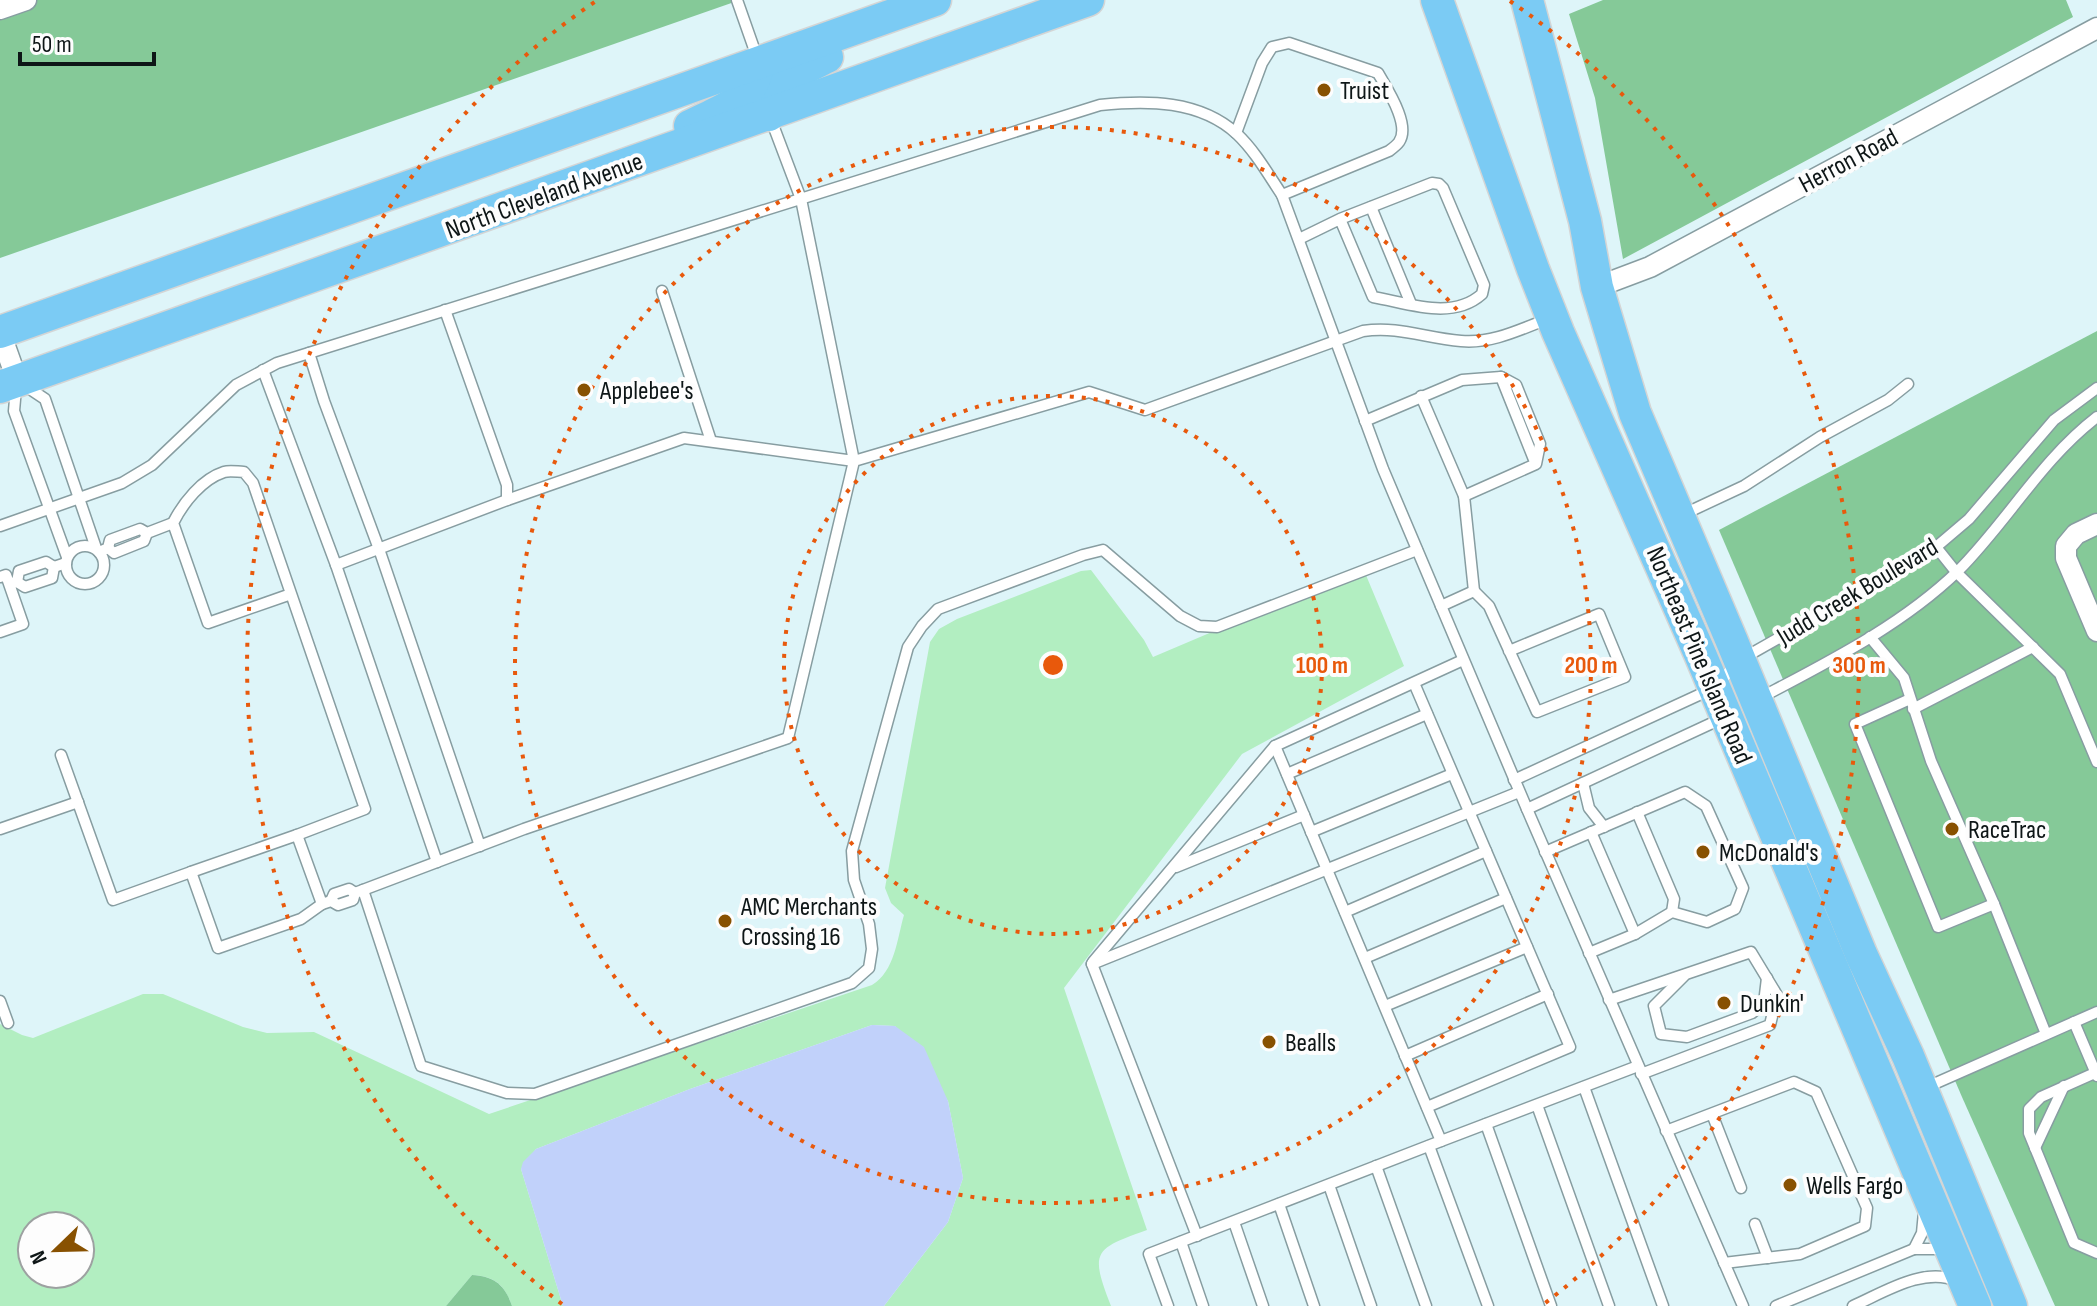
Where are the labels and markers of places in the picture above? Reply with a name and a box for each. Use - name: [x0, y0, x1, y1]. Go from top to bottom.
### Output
- place label: Truist: [1340, 76, 1389, 107]
- marker: Truist: [1315, 81, 1333, 99]
- place label: Applebee's: [599, 376, 694, 407]
- marker: Applebee's: [575, 381, 593, 399]
- centre of rings: [1039, 651, 1067, 679]
- place label: RaceTrac: [1968, 815, 2047, 846]
- marker: RaceTrac: [1943, 820, 1961, 838]
- place label: McDonald's: [1719, 838, 1819, 869]
- marker: McDonald's: [1694, 843, 1712, 861]
- place label: AMC Merchants Crossing 16: [740, 892, 877, 953]
- marker: AMC Merchants Crossing 16: [716, 912, 734, 930]
- place label: Dunkin': [1740, 989, 1804, 1020]
- marker: Dunkin': [1715, 994, 1733, 1012]
- place label: Bealls: [1285, 1028, 1336, 1059]
- marker: Bealls: [1260, 1033, 1278, 1051]
- place label: Wells Fargo: [1806, 1171, 1903, 1202]
- marker: Wells Fargo: [1781, 1176, 1799, 1194]

